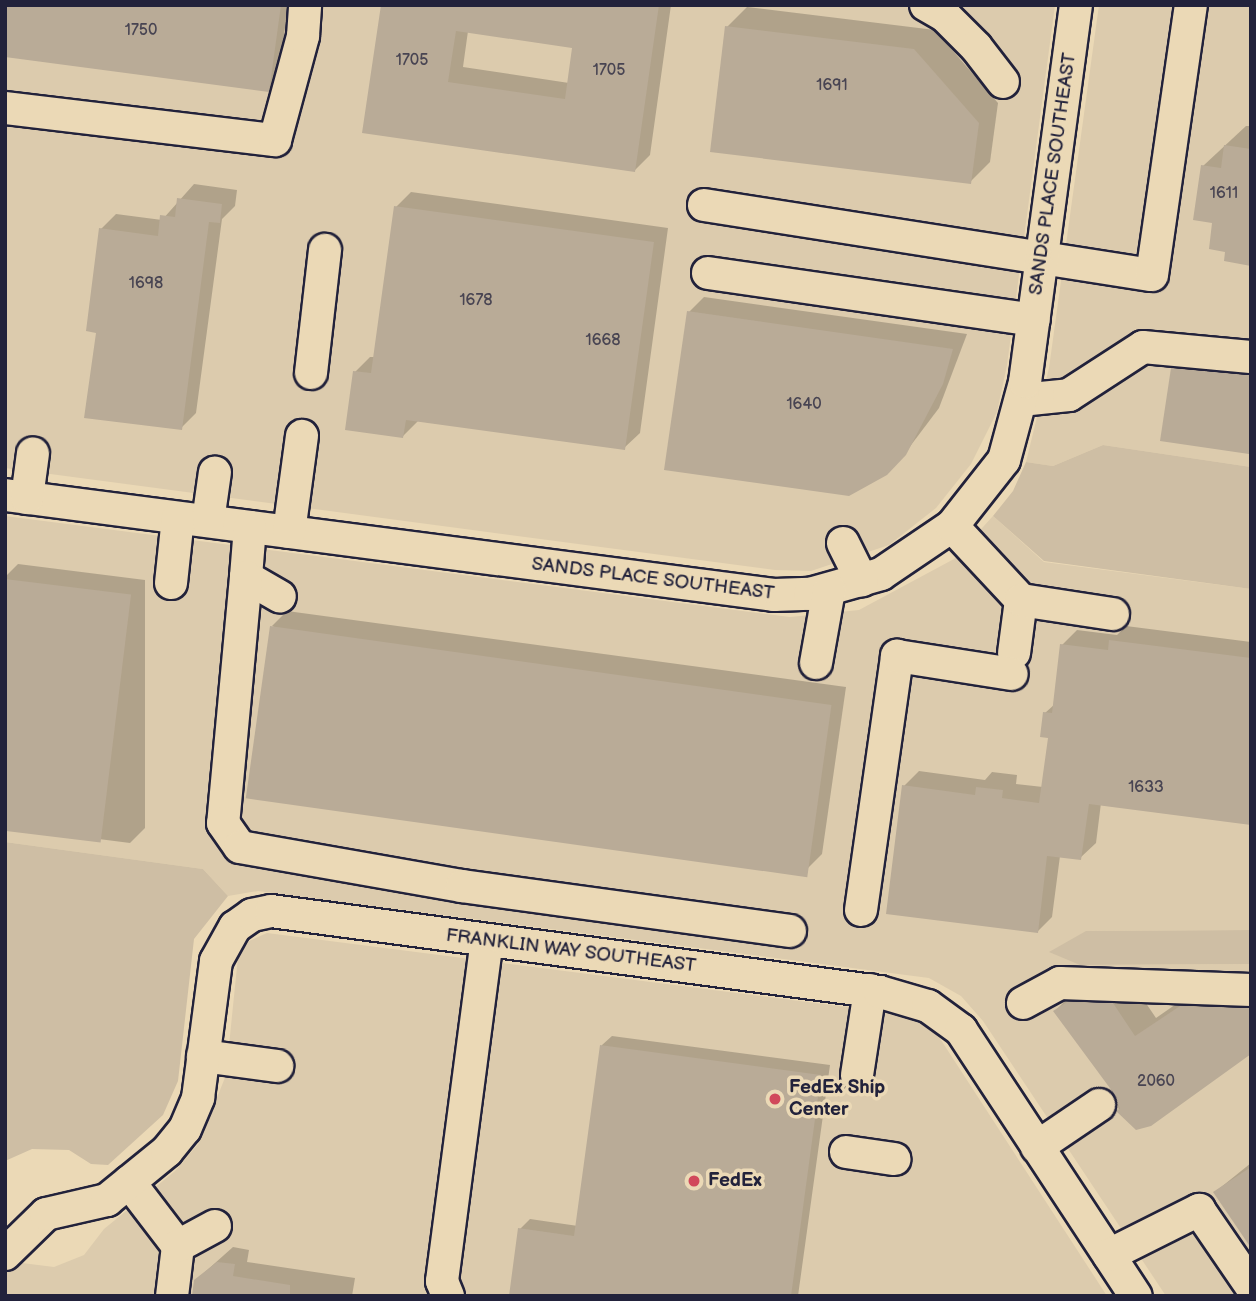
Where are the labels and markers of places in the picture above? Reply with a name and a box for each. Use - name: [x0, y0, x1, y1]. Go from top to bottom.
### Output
- place label: FedEx Ship Center: [789, 1077, 885, 1121]
- marker: FedEx Ship Center: [767, 1091, 783, 1107]
- place label: FedEx: [708, 1170, 762, 1192]
- marker: FedEx: [686, 1173, 702, 1189]

